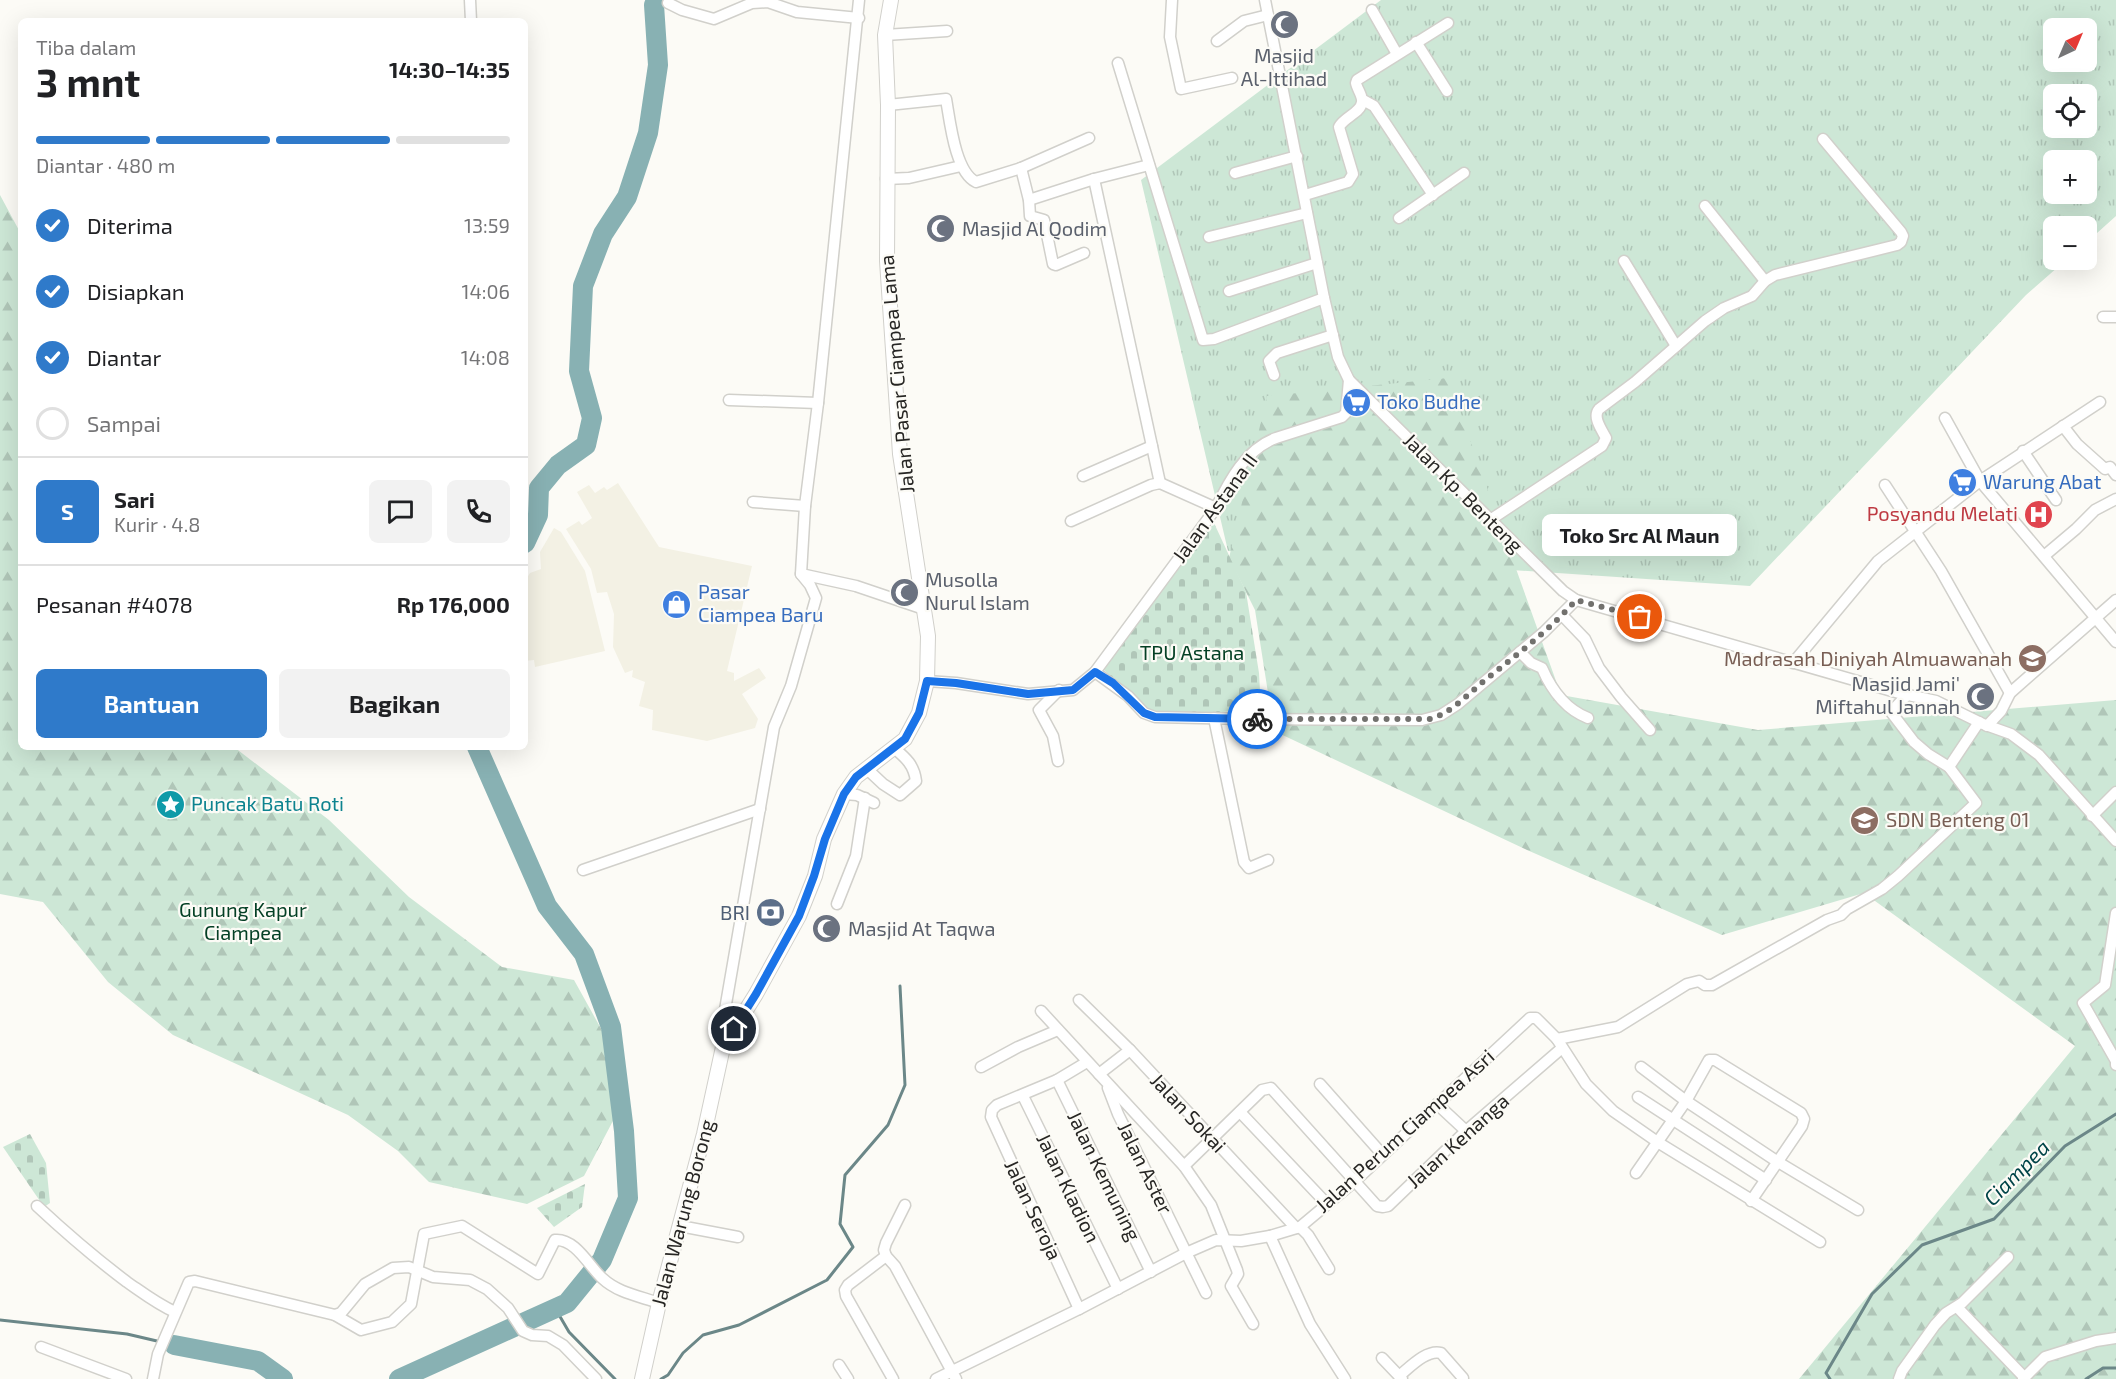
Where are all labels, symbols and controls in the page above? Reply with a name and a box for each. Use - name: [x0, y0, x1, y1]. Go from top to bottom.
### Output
- mosque icon: Masjid Al-Ittihad: [1268, 9, 1300, 41]
- north arrow: [2043, 18, 2097, 72]
- map controls: [2043, 18, 2097, 270]
- text: Tiba dalam: [36, 35, 136, 59]
- place label: Masjid Al-Ittihad: [1241, 43, 1327, 90]
- text: 14:30–14:35: [389, 56, 510, 82]
- text: 3 mnt: [36, 58, 140, 105]
- button: locate: [2043, 84, 2097, 138]
- button: +: [2043, 150, 2097, 204]
- text: Diantar · 480 m: [36, 153, 175, 177]
- icon: check: [36, 209, 69, 242]
- text: Diterima: [87, 212, 173, 238]
- text: 13:59: [464, 213, 510, 237]
- mosque icon: Masjid Al Qodim: [925, 213, 957, 245]
- place label: Masjid Al Qodim: [962, 216, 1107, 240]
- button: −: [2043, 216, 2097, 270]
- street label: Jalan Pasar Ciampea Lama: [874, 254, 918, 494]
- icon: check: [36, 275, 69, 308]
- text: Disiapkan: [87, 278, 185, 304]
- text: 14:06: [462, 279, 510, 303]
- icon: check: [36, 341, 69, 374]
- text: Diantar: [87, 344, 161, 370]
- text: 14:08: [461, 345, 510, 369]
- supermarket icon: Toko Budhe: [1340, 386, 1372, 418]
- place label: Toko Budhe: [1377, 389, 1481, 413]
- text: Sampai: [87, 410, 161, 436]
- street label: Jalan Kp. Benteng: [1399, 428, 1528, 557]
- street label: Jalan Astana II: [1167, 448, 1262, 567]
- supermarket icon: Warung Abat: [1946, 466, 1978, 498]
- place label: Warung Abat: [1983, 469, 2102, 493]
- button: chat: [369, 480, 432, 543]
- button: phone: [447, 480, 510, 543]
- text: Sari: [114, 486, 155, 512]
- text: S: [61, 498, 74, 524]
- hospital icon: Posyandu Melati: [2023, 498, 2055, 530]
- place label: Posyandu Melati: [1867, 501, 2018, 525]
- text: Kurir · 4.8: [114, 512, 200, 536]
- callout: Toko Src Al Maun: [1542, 515, 1738, 557]
- text: Toko Src Al Maun: [1560, 523, 1719, 547]
- place label: Musolla Nurul Islam: [925, 567, 1030, 614]
- mosque icon: Musolla Nurul Islam: [888, 576, 920, 608]
- place label: Pasar Ciampea Baru: [698, 579, 823, 626]
- shop icon: Pasar Ciampea Baru: [661, 588, 693, 620]
- text: Pesanan #4078: [36, 591, 193, 617]
- text: Rp 176,000: [397, 591, 510, 617]
- pin: [1614, 591, 1665, 642]
- icon: bag: [1623, 600, 1656, 633]
- park label: TPU Astana: [1140, 640, 1244, 664]
- school or university icon: Madrasah Diniyah Almuawanah: [2017, 643, 2049, 675]
- place label: Madrasah Diniyah Almuawanah: [1724, 646, 2012, 670]
- button: Bantuan: [36, 669, 267, 738]
- button: Bagikan: [279, 669, 510, 738]
- place label: Masjid Jami' Miftahul Jannah: [1815, 671, 1960, 718]
- mosque icon: Masjid Jami' Miftahul Jannah: [1965, 680, 1997, 712]
- courier: [1227, 689, 1287, 749]
- icon: bike: [1241, 703, 1274, 736]
- place icon: Puncak Batu Roti: [154, 788, 186, 820]
- place label: Puncak Batu Roti: [191, 791, 344, 815]
- school or university icon: SDN Benteng 01: [1849, 804, 1881, 836]
- place label: SDN Benteng 01: [1886, 807, 2029, 831]
- park label: Gunung Kapur Ciampea: [179, 897, 307, 944]
- bank icon: BRI: [755, 897, 787, 929]
- place label: BRI: [720, 900, 750, 924]
- mosque icon: Masjid At Taqwa: [811, 913, 843, 945]
- place label: Masjid At Taqwa: [848, 916, 995, 940]
- pin: [708, 1003, 759, 1054]
- icon: home: [717, 1012, 750, 1045]
- street label: Jalan Perum Ciampea Asri: [1310, 1044, 1499, 1217]
- street label: Jalan Sokai: [1146, 1068, 1231, 1157]
- street label: Jalan Kenanga: [1401, 1088, 1513, 1192]
- street label: Jalan Kemuning: [1063, 1107, 1147, 1244]
- street label: Jalan Warung Borong: [646, 1117, 719, 1309]
- street label: Jalan Aster: [1113, 1118, 1178, 1217]
- street label: Jalan Kladion: [1032, 1129, 1106, 1246]
- water label: Ciampea: [1978, 1134, 2054, 1210]
- street label: Jalan Seroja: [1000, 1156, 1068, 1264]

